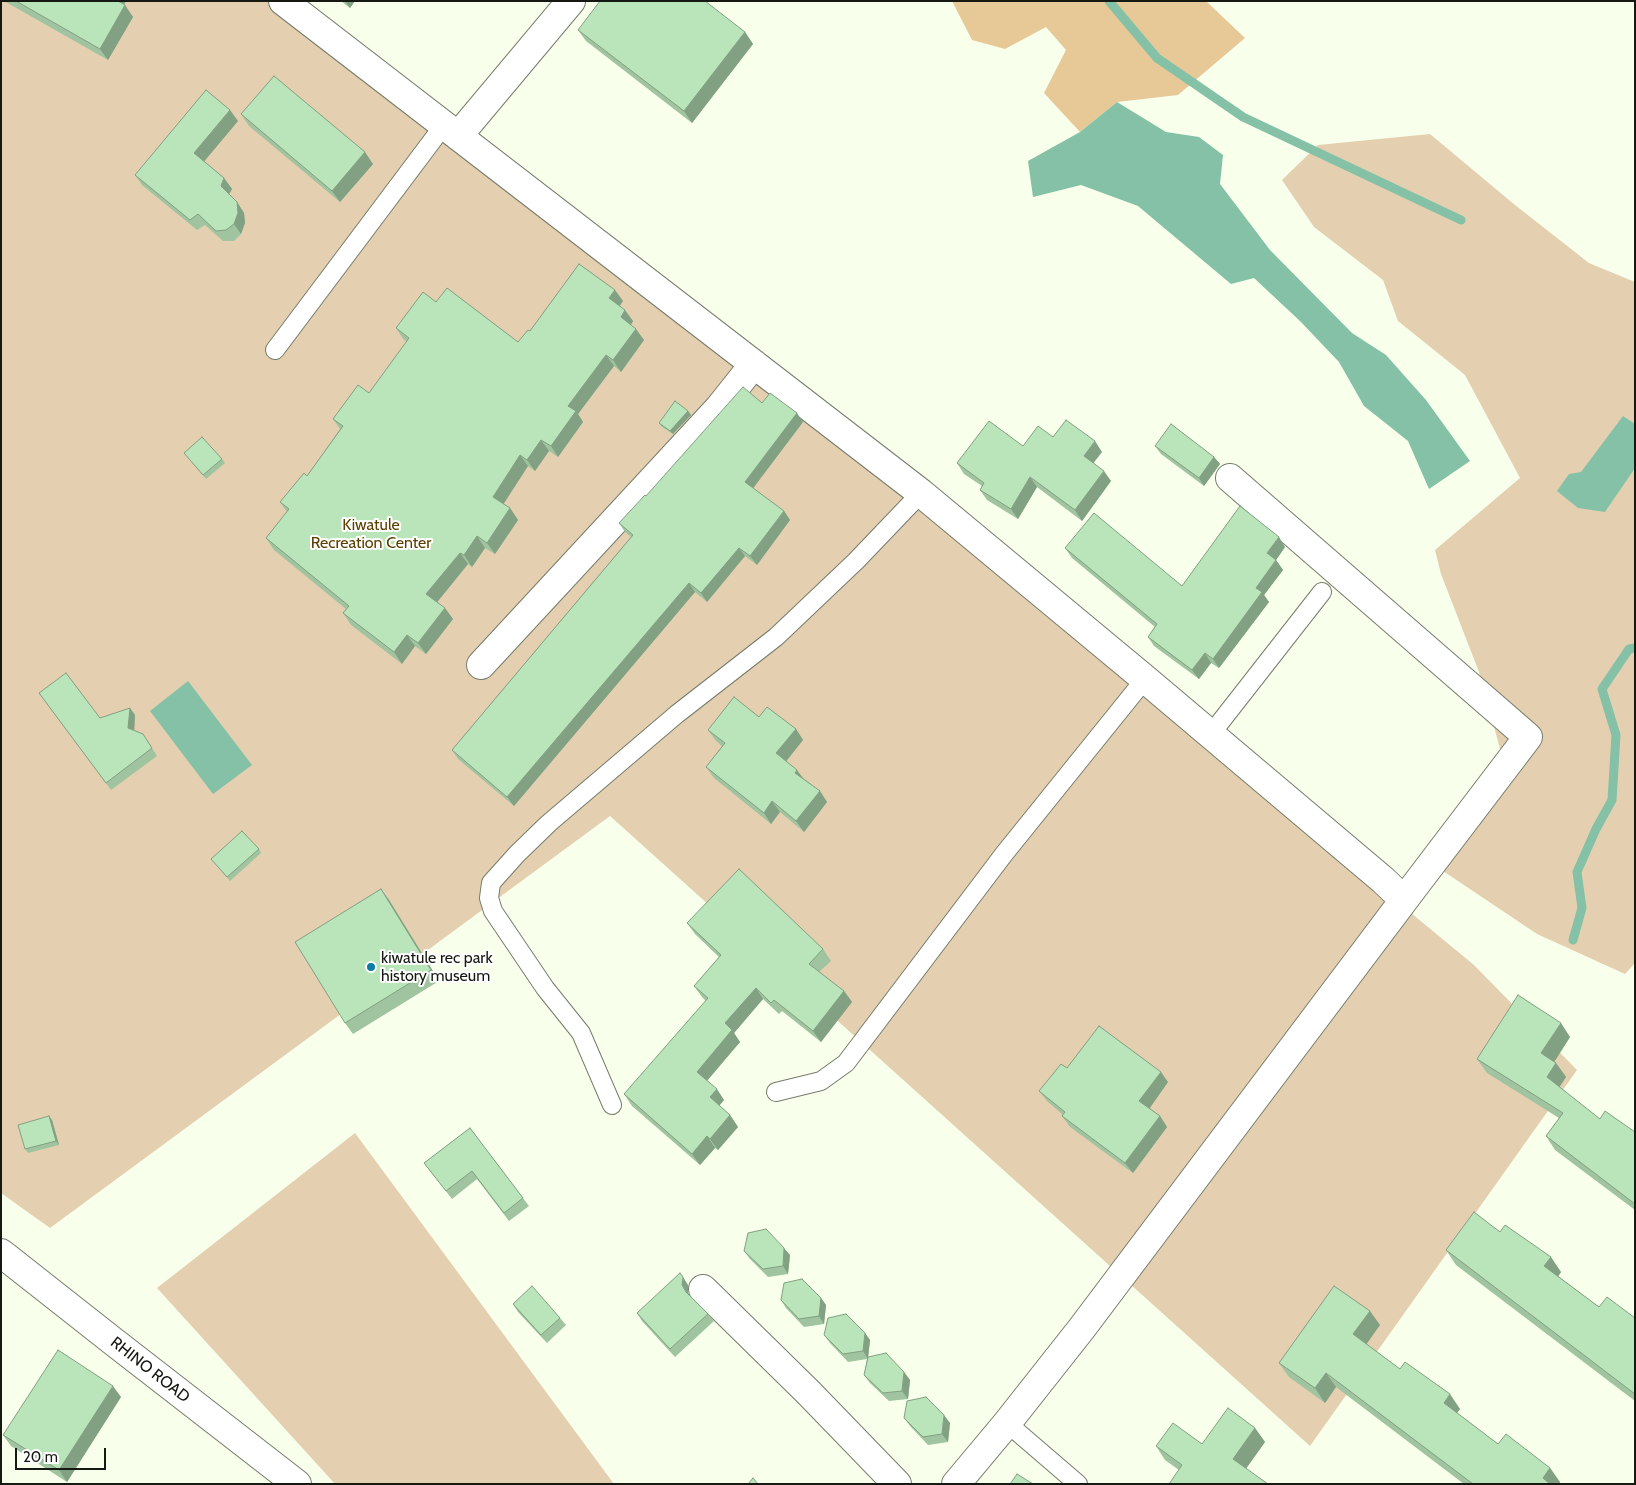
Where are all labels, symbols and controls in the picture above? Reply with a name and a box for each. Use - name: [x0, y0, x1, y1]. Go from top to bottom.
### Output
- park label: Kiwatule Recreation Center: [311, 515, 431, 553]
- place label: kiwatule rec park history museum: [381, 948, 493, 986]
- marker: kiwatule rec park history museum: [365, 961, 377, 973]
- street label: RHINO ROAD: [106, 1333, 194, 1407]
- scale bar: [18, 1438, 109, 1470]
- text: 20 m: [23, 1448, 58, 1466]

